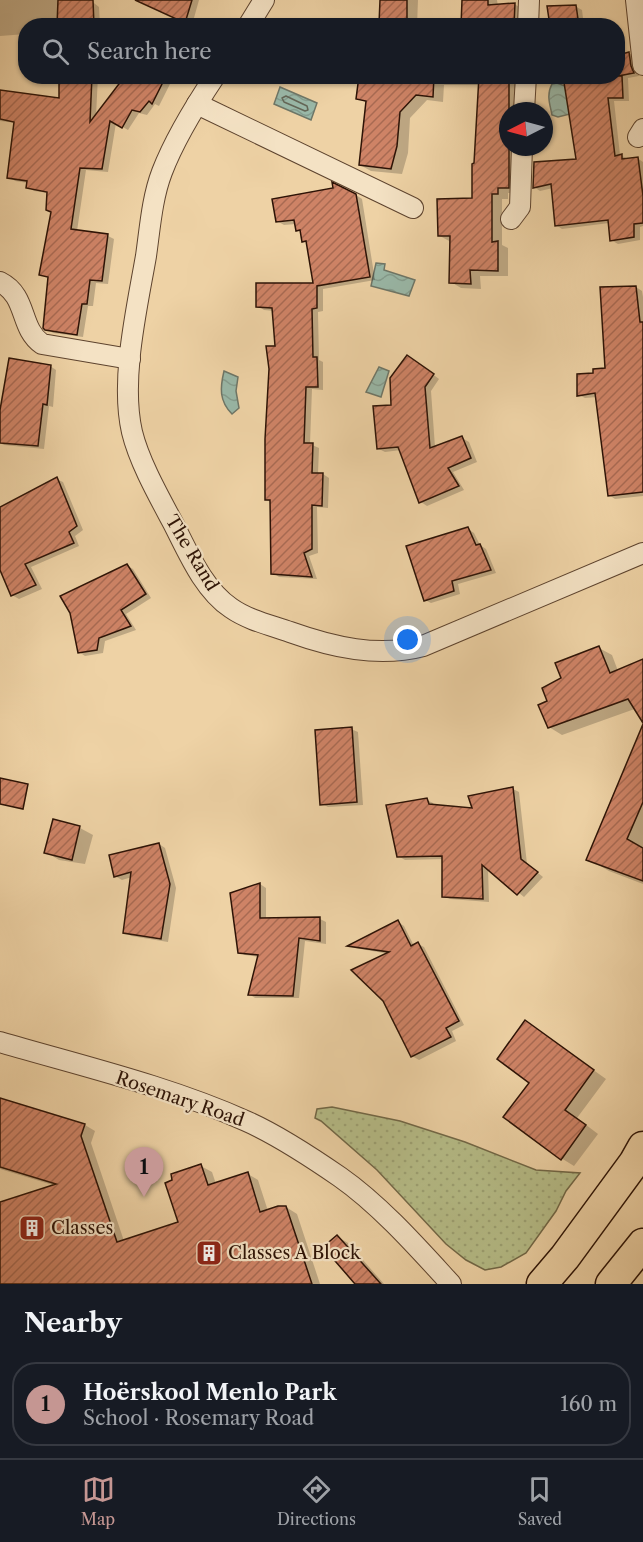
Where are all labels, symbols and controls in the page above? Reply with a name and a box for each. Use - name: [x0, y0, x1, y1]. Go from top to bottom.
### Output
- search box: [18, 18, 625, 84]
- icon: search: [39, 35, 72, 68]
- text: Search here: [87, 38, 212, 65]
- north arrow: [499, 102, 553, 156]
- street label: The Rand: [161, 511, 223, 595]
- your location: [393, 625, 422, 654]
- street label: Rosemary Road: [113, 1067, 247, 1131]
- pin: 1: [124, 1148, 164, 1197]
- building icon: Classes: [17, 1213, 47, 1243]
- place label: Classes: [51, 1217, 113, 1239]
- building icon: Classes A Block: [194, 1238, 224, 1268]
- place label: Classes A Block: [228, 1242, 362, 1264]
- text: Nearby: [24, 1307, 122, 1339]
- text: Hoërskool Menlo Park: [83, 1379, 337, 1406]
- text: 1: [41, 1392, 50, 1416]
- text: 160 m: [560, 1392, 617, 1416]
- text: School · Rosemary Road: [83, 1406, 314, 1430]
- tab: Map: [81, 1473, 115, 1529]
- tab: Directions: [277, 1473, 356, 1529]
- tab: Saved: [518, 1473, 562, 1529]

